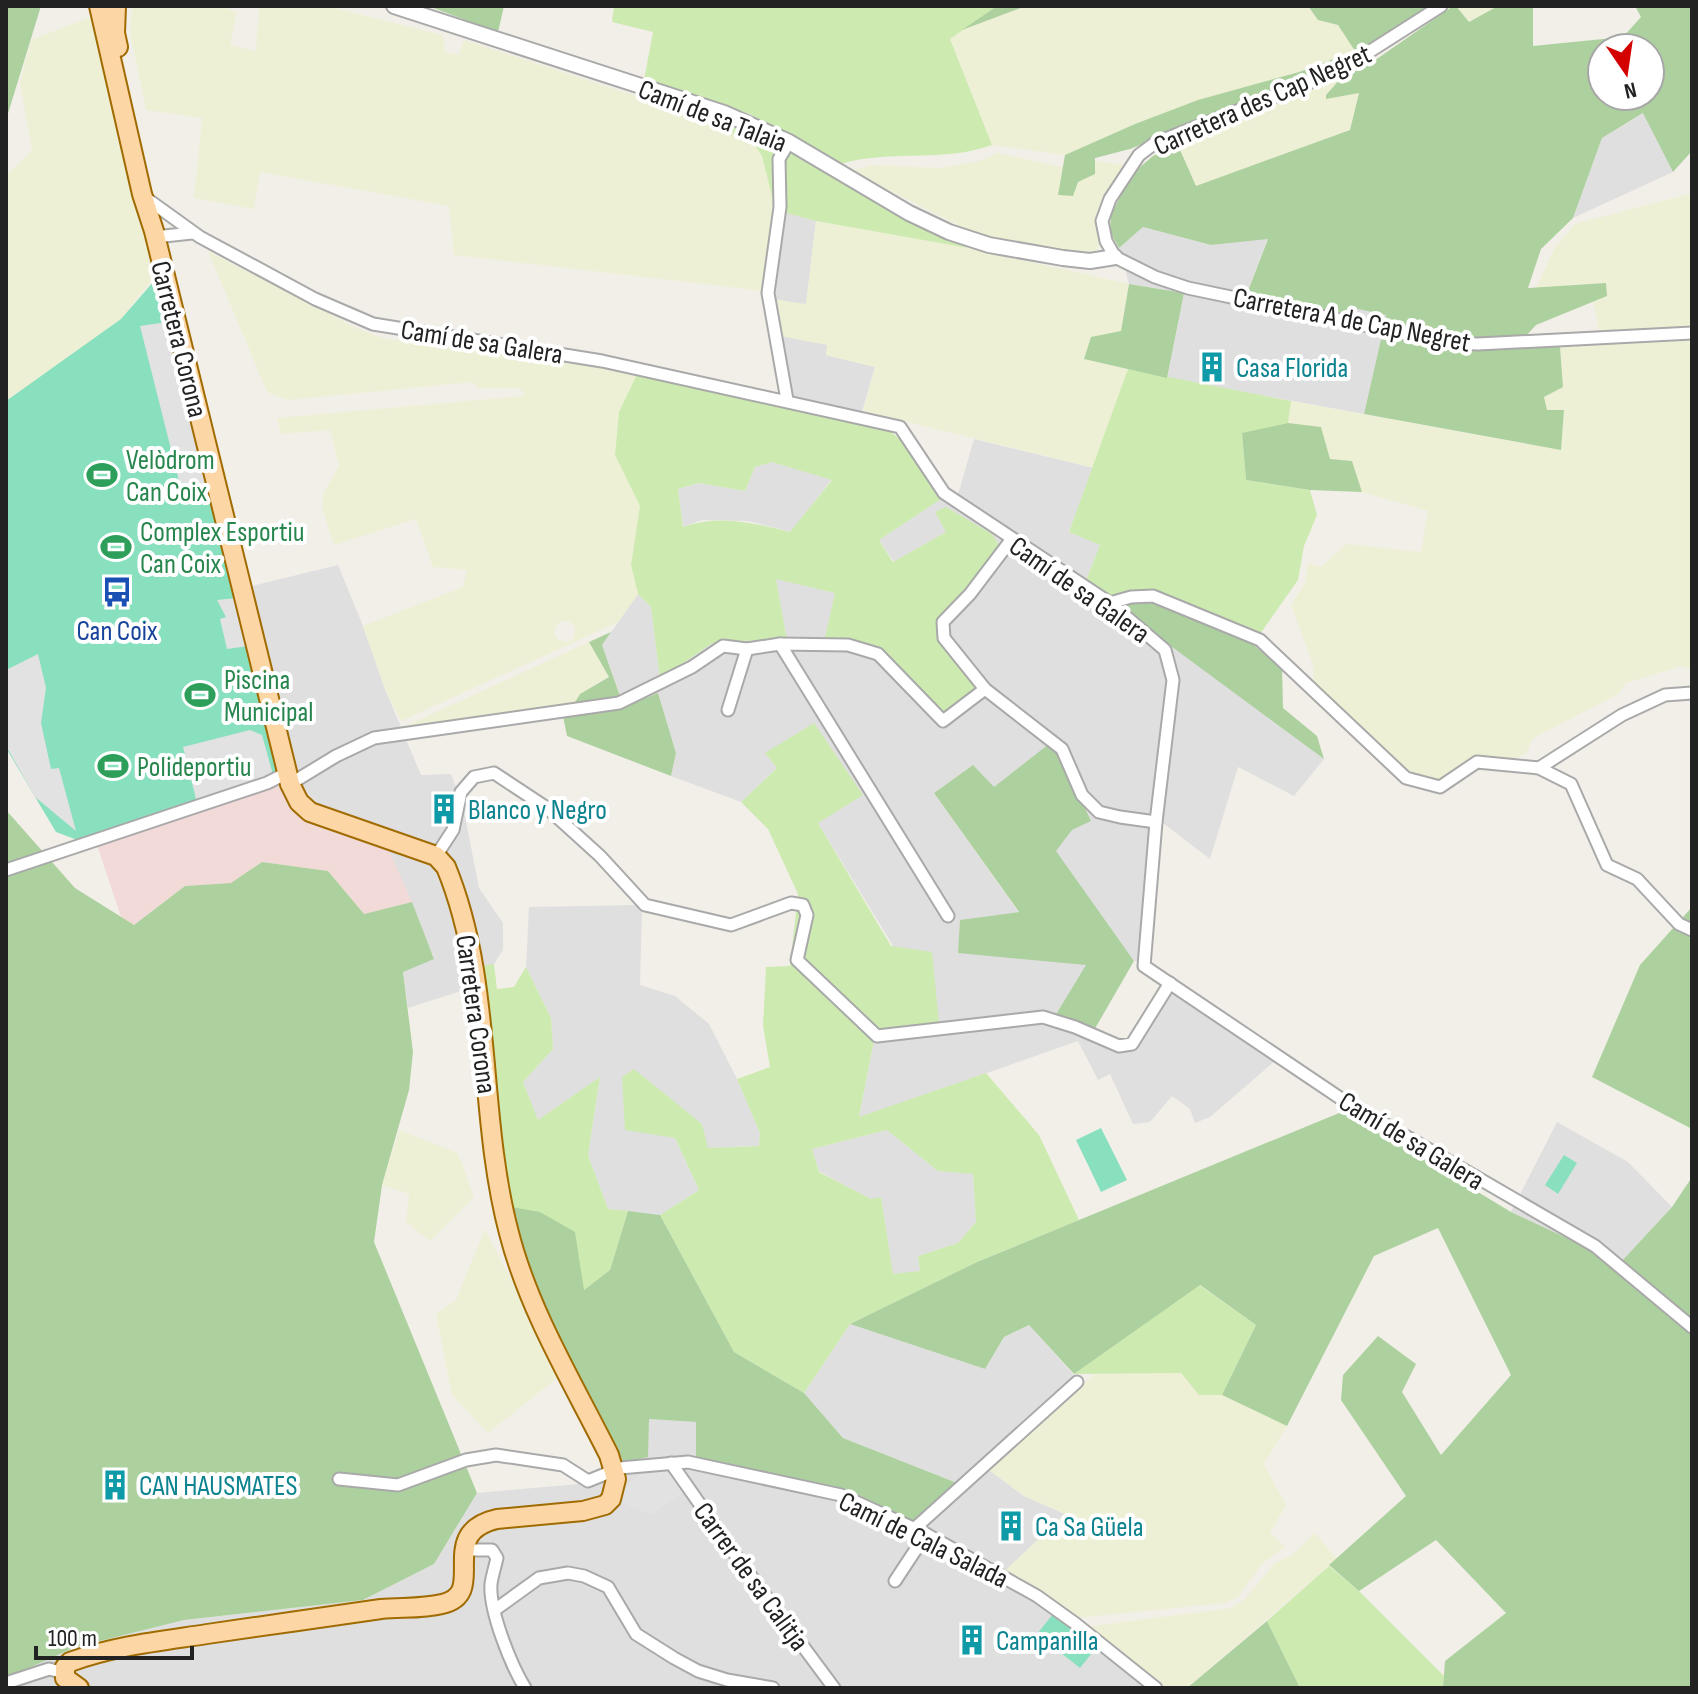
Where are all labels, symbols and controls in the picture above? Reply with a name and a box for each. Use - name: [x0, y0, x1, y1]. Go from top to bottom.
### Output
- north arrow: [1586, 32, 1666, 112]
- street label: Carretera des Cap Negret: [1149, 38, 1376, 163]
- street label: Camí de sa Talaia: [634, 73, 791, 160]
- text: N: [1621, 76, 1639, 105]
- street label: Carretera Corona: [143, 258, 214, 421]
- street label: Carretera A de Cap Negret: [1230, 281, 1473, 360]
- street label: Camí de sa Galera: [398, 313, 565, 372]
- building icon: Casa Florida: [1195, 350, 1229, 384]
- place label: Casa Florida: [1236, 352, 1348, 385]
- place label: Velòdrom Can Coix: [126, 444, 215, 509]
- sports icon: Velòdrom Can Coix: [85, 458, 119, 492]
- place label: Complex Esportiu Can Coix: [140, 516, 304, 581]
- sports icon: Complex Esportiu Can Coix: [99, 530, 133, 564]
- street label: Camí de sa Galera: [1003, 530, 1156, 651]
- bus stop icon: Can Coix: [100, 575, 134, 609]
- place label: Can Coix: [77, 615, 158, 648]
- place label: Piscina Municipal: [224, 664, 314, 729]
- sports icon: Piscina Municipal: [183, 678, 217, 712]
- sports icon: Polideportiu: [96, 749, 130, 783]
- place label: Polideportiu: [137, 751, 251, 784]
- building icon: Blanco y Negro: [427, 792, 461, 826]
- place label: Blanco y Negro: [468, 794, 607, 827]
- street label: Carretera Corona: [448, 933, 503, 1096]
- street label: Camí de sa Galera: [1333, 1085, 1490, 1198]
- building icon: CAN HAUSMATES: [98, 1468, 132, 1502]
- place label: CAN HAUSMATES: [139, 1470, 298, 1503]
- street label: Camí de Cala Salada: [833, 1485, 1013, 1596]
- street label: Carrer de sa Calitja: [686, 1496, 816, 1657]
- building icon: Ca Sa Güela: [994, 1509, 1028, 1543]
- place label: Ca Sa Güela: [1035, 1511, 1144, 1544]
- scale bar: [36, 1610, 192, 1660]
- building icon: Campanilla: [955, 1623, 989, 1657]
- text: 100 m: [48, 1624, 97, 1653]
- place label: Campanilla: [996, 1625, 1099, 1658]

